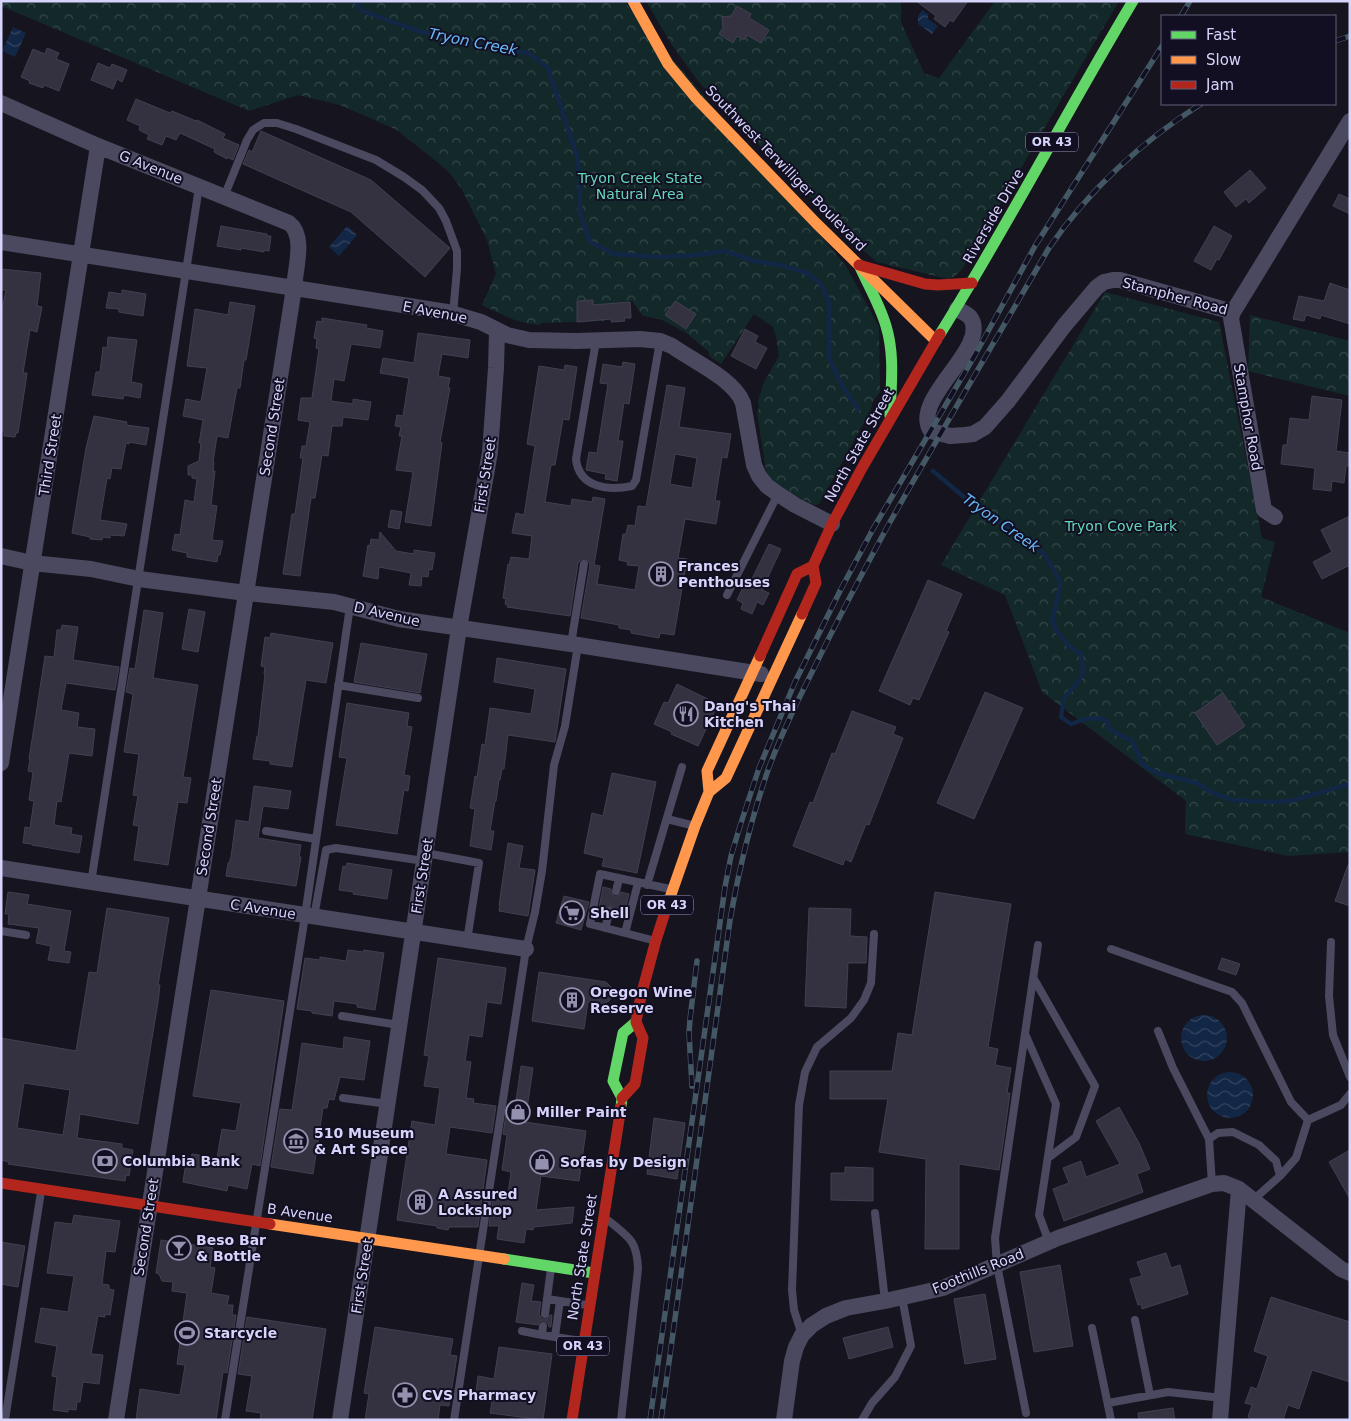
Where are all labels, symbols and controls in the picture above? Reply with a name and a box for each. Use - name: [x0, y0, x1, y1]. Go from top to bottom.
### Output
- legend: [1161, 15, 1336, 105]
- water label: Tryon Creek: [427, 25, 520, 60]
- text: Fast: [1206, 26, 1236, 44]
- text: Slow: [1206, 51, 1241, 69]
- text: Jam: [1205, 76, 1234, 94]
- street label: Southwest Terwilliger Boulevard: [702, 82, 870, 254]
- road number: OR 43: [1026, 132, 1078, 152]
- street label: G Avenue: [117, 147, 185, 187]
- street label: Riverside Drive: [959, 166, 1027, 266]
- park label: Tryon Creek State Natural Area: [577, 170, 702, 202]
- street label: Stampher Road: [1121, 274, 1229, 318]
- street label: E Avenue: [401, 298, 469, 326]
- street label: Stamphor Road: [1231, 362, 1265, 472]
- street label: Second Street: [256, 377, 288, 477]
- street label: North State Street: [821, 385, 897, 505]
- street label: Third Street: [35, 412, 64, 498]
- street label: First Street: [471, 435, 499, 514]
- water label: Tryon Creek: [959, 490, 1044, 557]
- park label: Tryon Cove Park: [1064, 518, 1178, 534]
- place label: Frances Penthouses: [678, 558, 770, 590]
- building icon: Frances Penthouses: [648, 561, 674, 587]
- street label: D Avenue: [352, 599, 422, 629]
- place label: Dang's Thai Kitchen: [704, 698, 796, 730]
- restaurant icon: Dang's Thai Kitchen: [673, 701, 699, 727]
- street label: Second Street: [193, 777, 225, 877]
- street label: First Street: [408, 836, 436, 915]
- street label: C Avenue: [229, 896, 297, 922]
- road number: OR 43: [641, 896, 693, 914]
- supermarket icon: Shell: [559, 900, 585, 926]
- place label: Shell: [590, 905, 629, 921]
- place label: Oregon Wine Reserve: [590, 984, 692, 1016]
- building icon: Oregon Wine Reserve: [559, 987, 585, 1013]
- shop icon: Miller Paint: [505, 1099, 531, 1125]
- place label: Miller Paint: [536, 1104, 627, 1120]
- place label: 510 Museum & Art Space: [314, 1125, 414, 1157]
- museum icon: 510 Museum & Art Space: [283, 1128, 309, 1154]
- bank icon: Columbia Bank: [92, 1148, 118, 1174]
- shop icon: Sofas by Design: [529, 1149, 555, 1175]
- place label: Columbia Bank: [122, 1153, 240, 1169]
- place label: Sofas by Design: [560, 1154, 687, 1170]
- street label: Second Street: [130, 1177, 162, 1277]
- place label: A Assured Lockshop: [438, 1186, 518, 1218]
- building icon: A Assured Lockshop: [407, 1189, 433, 1215]
- street label: North State Street: [564, 1192, 600, 1321]
- street label: B Avenue: [266, 1200, 334, 1226]
- place label: Beso Bar & Bottle: [196, 1232, 266, 1264]
- bar icon: Beso Bar & Bottle: [166, 1235, 192, 1261]
- street label: First Street: [348, 1236, 376, 1315]
- street label: Foothills Road: [930, 1245, 1026, 1297]
- sports icon: Starcycle: [174, 1320, 200, 1346]
- place label: Starcycle: [204, 1325, 277, 1341]
- road number: OR 43: [557, 1336, 609, 1355]
- pharmacy icon: CVS Pharmacy: [392, 1382, 418, 1408]
- place label: CVS Pharmacy: [422, 1387, 536, 1403]

